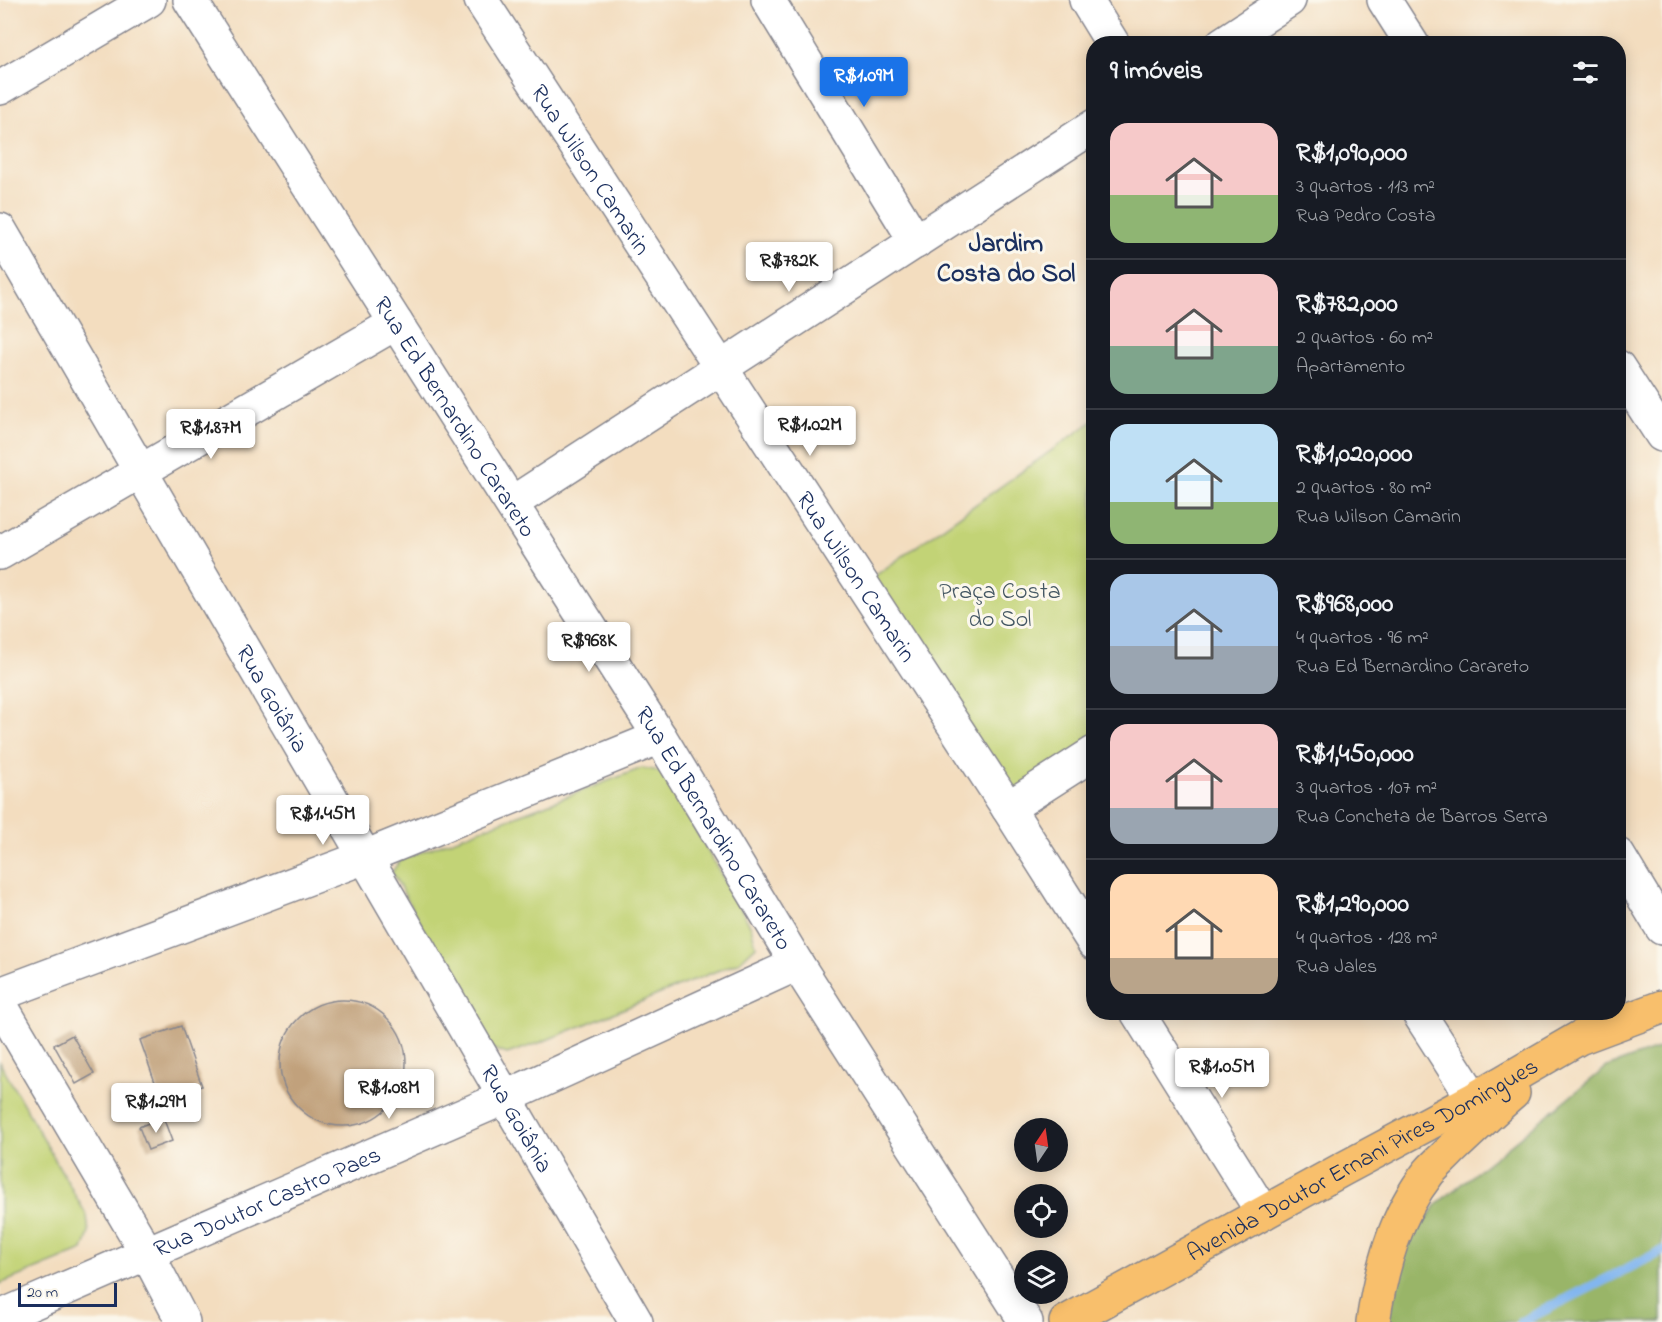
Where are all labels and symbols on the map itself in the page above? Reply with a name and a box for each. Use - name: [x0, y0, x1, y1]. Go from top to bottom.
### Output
- pin: R$1.09M: [809, 57, 919, 108]
- street label: Rua Wilson Camarin: [521, 78, 658, 263]
- district label: Jardim Costa do Sol: [937, 226, 1075, 294]
- pin: R$782K: [740, 242, 838, 293]
- street label: Rua Ed Bernardino Carareto: [363, 290, 544, 545]
- pin: R$1.02M: [755, 406, 865, 457]
- pin: R$1.87M: [156, 409, 266, 460]
- street label: Rua Wilson Camarin: [786, 485, 924, 670]
- park label: Praça Costa do Sol: [939, 575, 1061, 638]
- pin: R$968K: [540, 622, 638, 673]
- street label: Rua Goiânia: [225, 639, 316, 760]
- street label: Rua Ed Bernardino Carareto: [625, 700, 800, 958]
- pin: R$1.45M: [268, 795, 378, 846]
- pin: R$1.05M: [1167, 1048, 1277, 1099]
- street label: Avenida Doutor Ernani Pires Domingues: [1181, 1050, 1546, 1272]
- street label: Rua Goiânia: [470, 1059, 561, 1180]
- pin: R$1.08M: [334, 1069, 444, 1120]
- pin: R$1.29M: [101, 1083, 211, 1134]
- north arrow: [1014, 1118, 1068, 1172]
- street label: Rua Doutor Castro Paes: [149, 1138, 387, 1268]
- scale bar: [18, 1280, 117, 1308]

